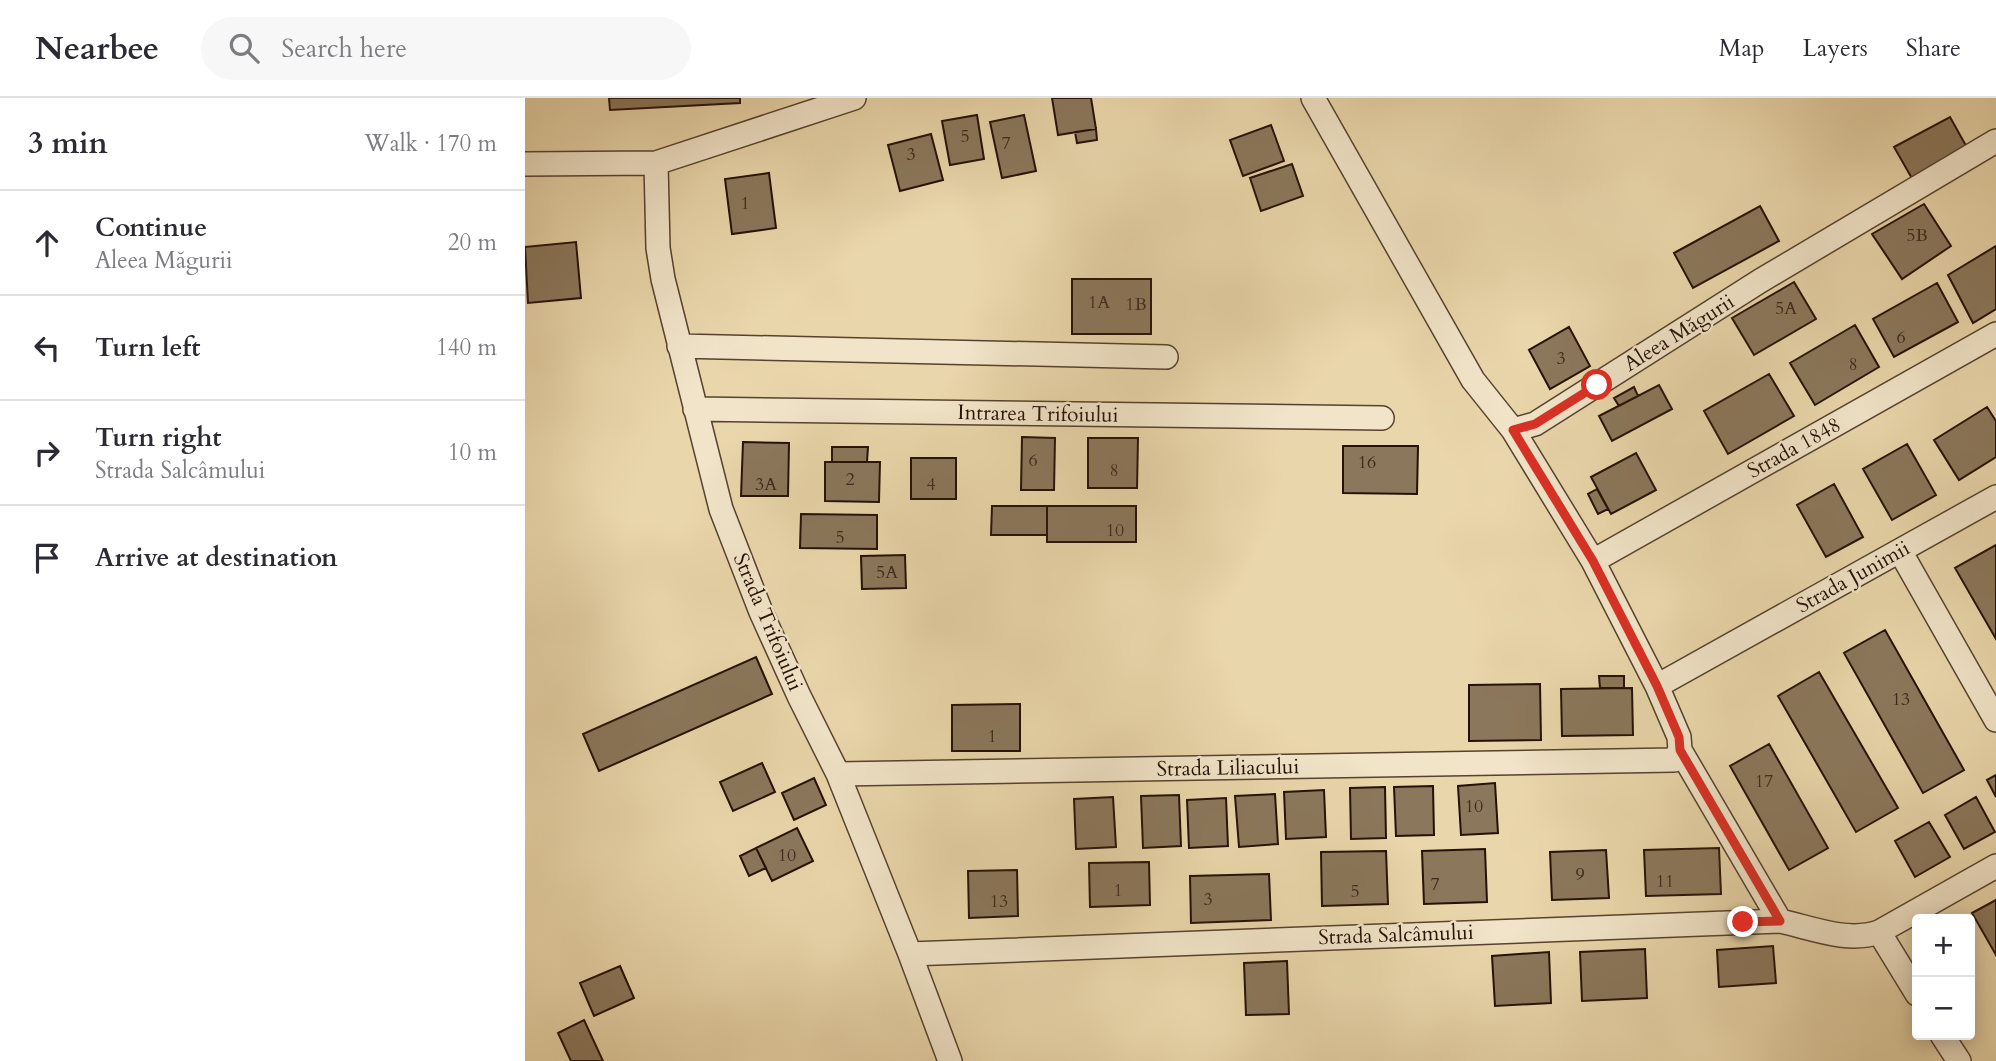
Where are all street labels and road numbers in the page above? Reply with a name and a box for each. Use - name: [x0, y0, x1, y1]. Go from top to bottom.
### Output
- street label: Aleea Măgurii: [1618, 287, 1740, 379]
- street label: Intrarea Trifoiului: [957, 398, 1119, 430]
- street label: Strada 1848: [1742, 410, 1846, 486]
- street label: Strada Junimii: [1791, 534, 1915, 620]
- street label: Strada Trifoiului: [726, 549, 810, 695]
- street label: Strada Liliacului: [1156, 752, 1300, 784]
- street label: Strada Salcâmului: [1318, 918, 1474, 952]

